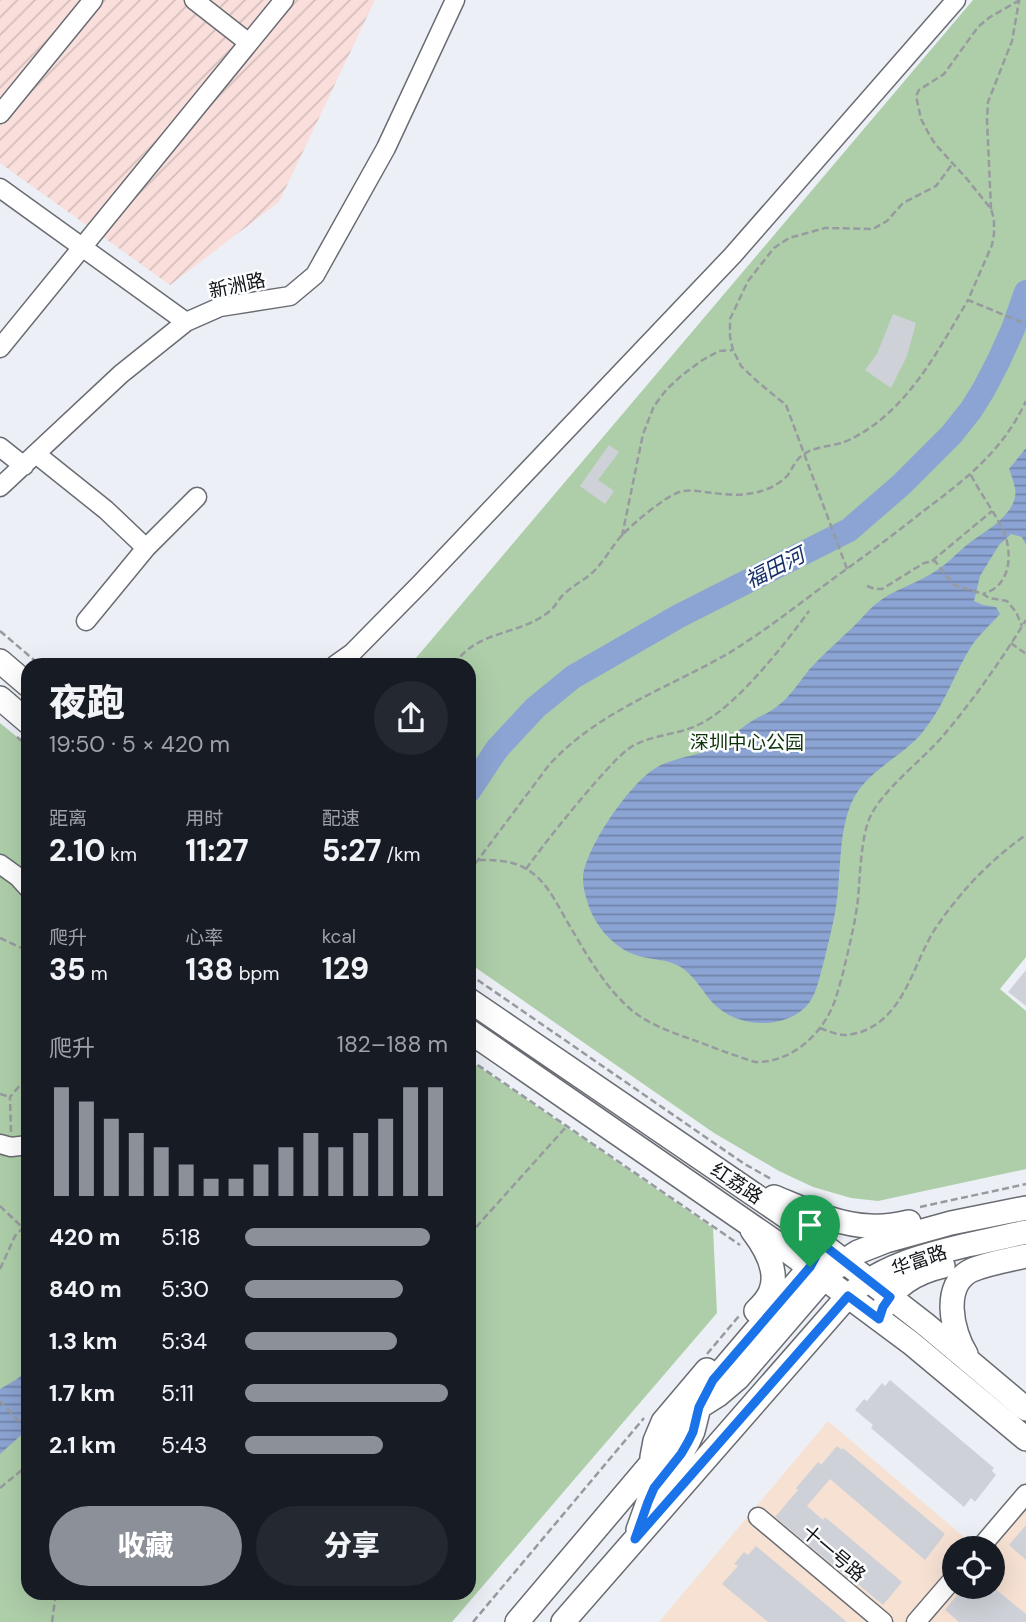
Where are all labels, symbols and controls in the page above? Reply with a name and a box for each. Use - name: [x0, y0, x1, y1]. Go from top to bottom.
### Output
- street label: 新洲路: [207, 267, 268, 304]
- water label: 福田河: [741, 539, 813, 595]
- text: 夜跑: [49, 678, 125, 728]
- button: share: [374, 681, 448, 755]
- text: 19:50 · 5 × 420 m: [49, 729, 230, 759]
- park label: 深圳中心公园: [690, 730, 804, 755]
- text: 距离: [49, 806, 87, 831]
- text: 用时: [185, 806, 223, 831]
- text: 配速: [322, 806, 360, 831]
- text: 2.10: [49, 831, 105, 870]
- text: 11:27: [185, 831, 249, 870]
- text: 5:27: [322, 831, 381, 870]
- text: km: [105, 842, 137, 867]
- text: /km: [381, 842, 420, 867]
- text: kcal: [322, 924, 356, 949]
- text: 爬升: [49, 925, 87, 950]
- text: 心率: [185, 925, 223, 950]
- text: 129: [322, 949, 369, 988]
- text: 35: [49, 950, 86, 989]
- text: 138: [185, 950, 234, 989]
- text: m: [86, 961, 108, 986]
- text: bpm: [234, 961, 279, 986]
- text: 182–188 m: [337, 1029, 448, 1059]
- text: 爬升: [49, 1033, 95, 1063]
- street label: 红荔路: [706, 1157, 767, 1210]
- pin: [780, 1195, 840, 1267]
- icon: arrive: [791, 1206, 829, 1244]
- text: 420 m: [49, 1222, 120, 1252]
- text: 5:18: [161, 1222, 201, 1252]
- street label: 华富路: [888, 1239, 950, 1282]
- text: 840 m: [49, 1274, 122, 1304]
- text: 5:30: [161, 1274, 209, 1304]
- text: 1.3 km: [49, 1326, 117, 1356]
- text: 5:34: [161, 1326, 207, 1356]
- text: 1.7 km: [49, 1378, 115, 1408]
- text: 5:11: [161, 1378, 194, 1408]
- text: 2.1 km: [49, 1430, 116, 1460]
- text: 5:43: [161, 1430, 207, 1460]
- button: 收藏: [49, 1506, 242, 1586]
- button: 分享: [256, 1506, 448, 1586]
- street label: 十一号路: [797, 1519, 871, 1587]
- map controls: [942, 1536, 1005, 1599]
- button: locate: [942, 1536, 1005, 1599]

